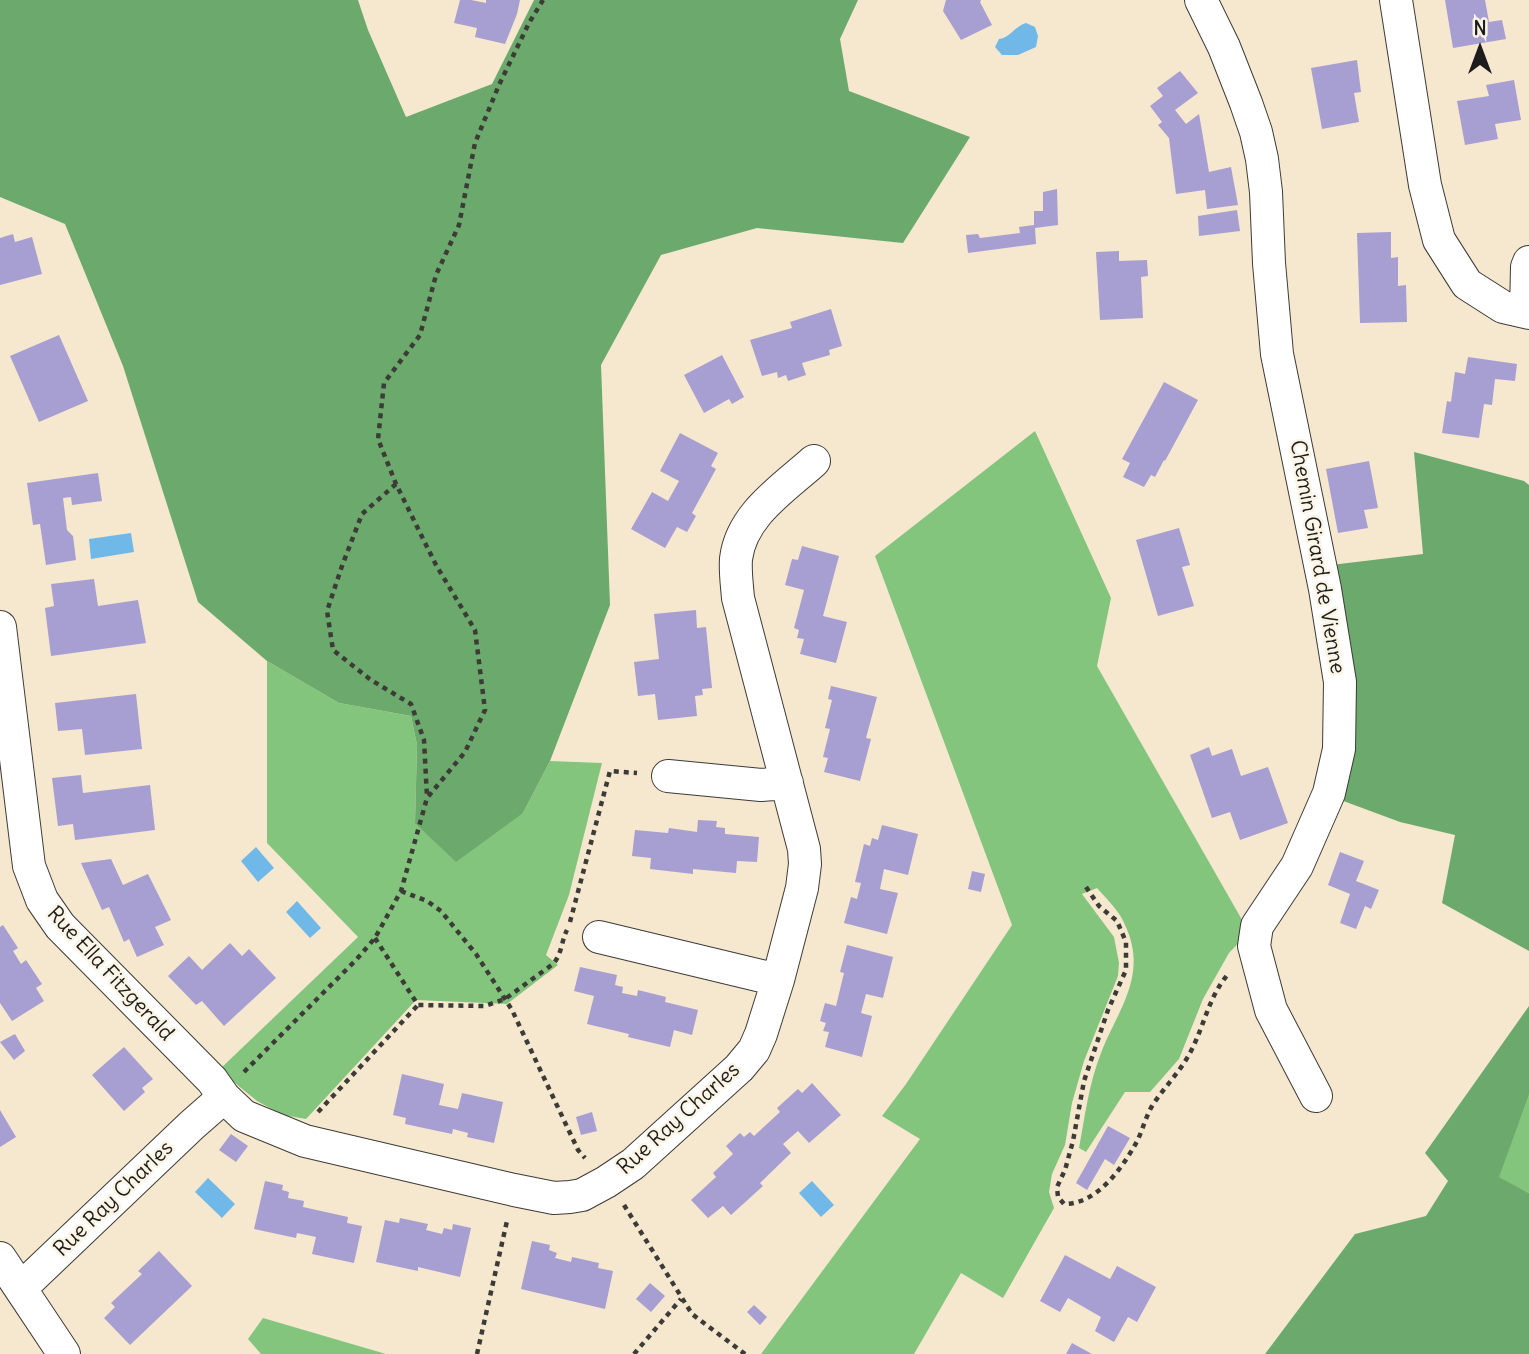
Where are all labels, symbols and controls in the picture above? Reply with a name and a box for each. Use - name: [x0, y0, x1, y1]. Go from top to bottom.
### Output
- north arrow: [1445, 14, 1515, 84]
- text: N: [1473, 16, 1487, 40]
- street label: Chemin Girard de Vienne: [1284, 438, 1350, 676]
- street label: Rue Ella Fitzgerald: [41, 902, 179, 1046]
- street label: Rue Ray Charles: [613, 1057, 745, 1181]
- street label: Rue Ray Charles: [49, 1136, 179, 1262]

